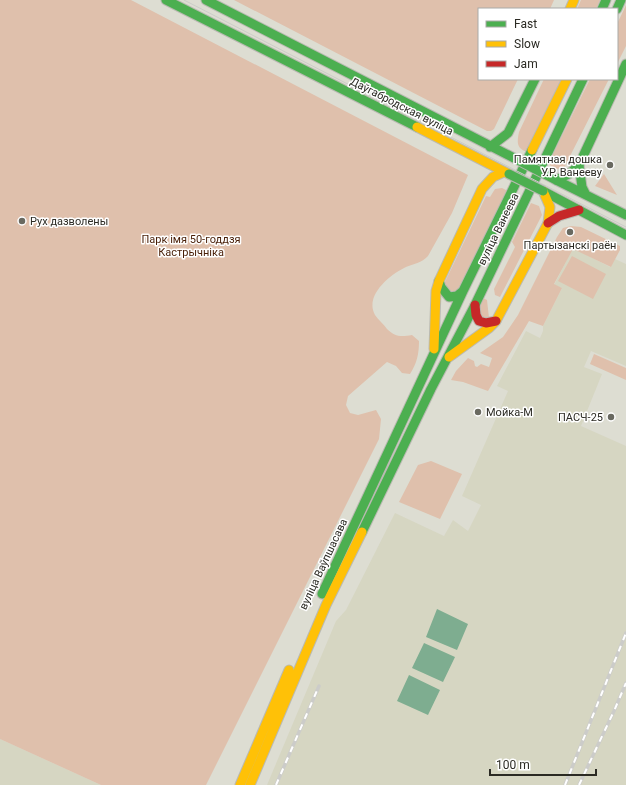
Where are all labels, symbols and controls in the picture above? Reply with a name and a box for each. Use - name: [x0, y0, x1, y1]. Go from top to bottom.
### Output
- legend: [478, 8, 618, 80]
- text: Fast: [514, 17, 537, 31]
- text: Slow: [514, 37, 540, 51]
- text: Jam: [514, 57, 538, 71]
- street label: Даўгабродская вуліца: [348, 75, 455, 138]
- place label: Памятная дошка У.Р. Ванееву: [514, 153, 603, 179]
- marker: Памятная дошка У.Р. Ванееву: [605, 160, 615, 170]
- street label: вуліца Ванеева: [475, 191, 522, 267]
- place label: Рух дазволены: [30, 215, 108, 228]
- marker: Рух дазволены: [17, 216, 27, 226]
- marker: Партызанскі раён: [565, 227, 575, 237]
- park label: Парк імя 50-годдзя Кастрычніка: [141, 233, 241, 259]
- place label: Партызанскі раён: [524, 239, 616, 252]
- place label: Мойка-М: [486, 406, 533, 419]
- marker: Мойка-М: [473, 407, 483, 417]
- place label: ПАСЧ-25: [558, 411, 603, 424]
- marker: ПАСЧ-25: [606, 412, 616, 422]
- street label: вуліца Ваўпшасава: [297, 517, 350, 612]
- scale bar: [490, 751, 596, 777]
- text: 100 m: [496, 758, 530, 772]

